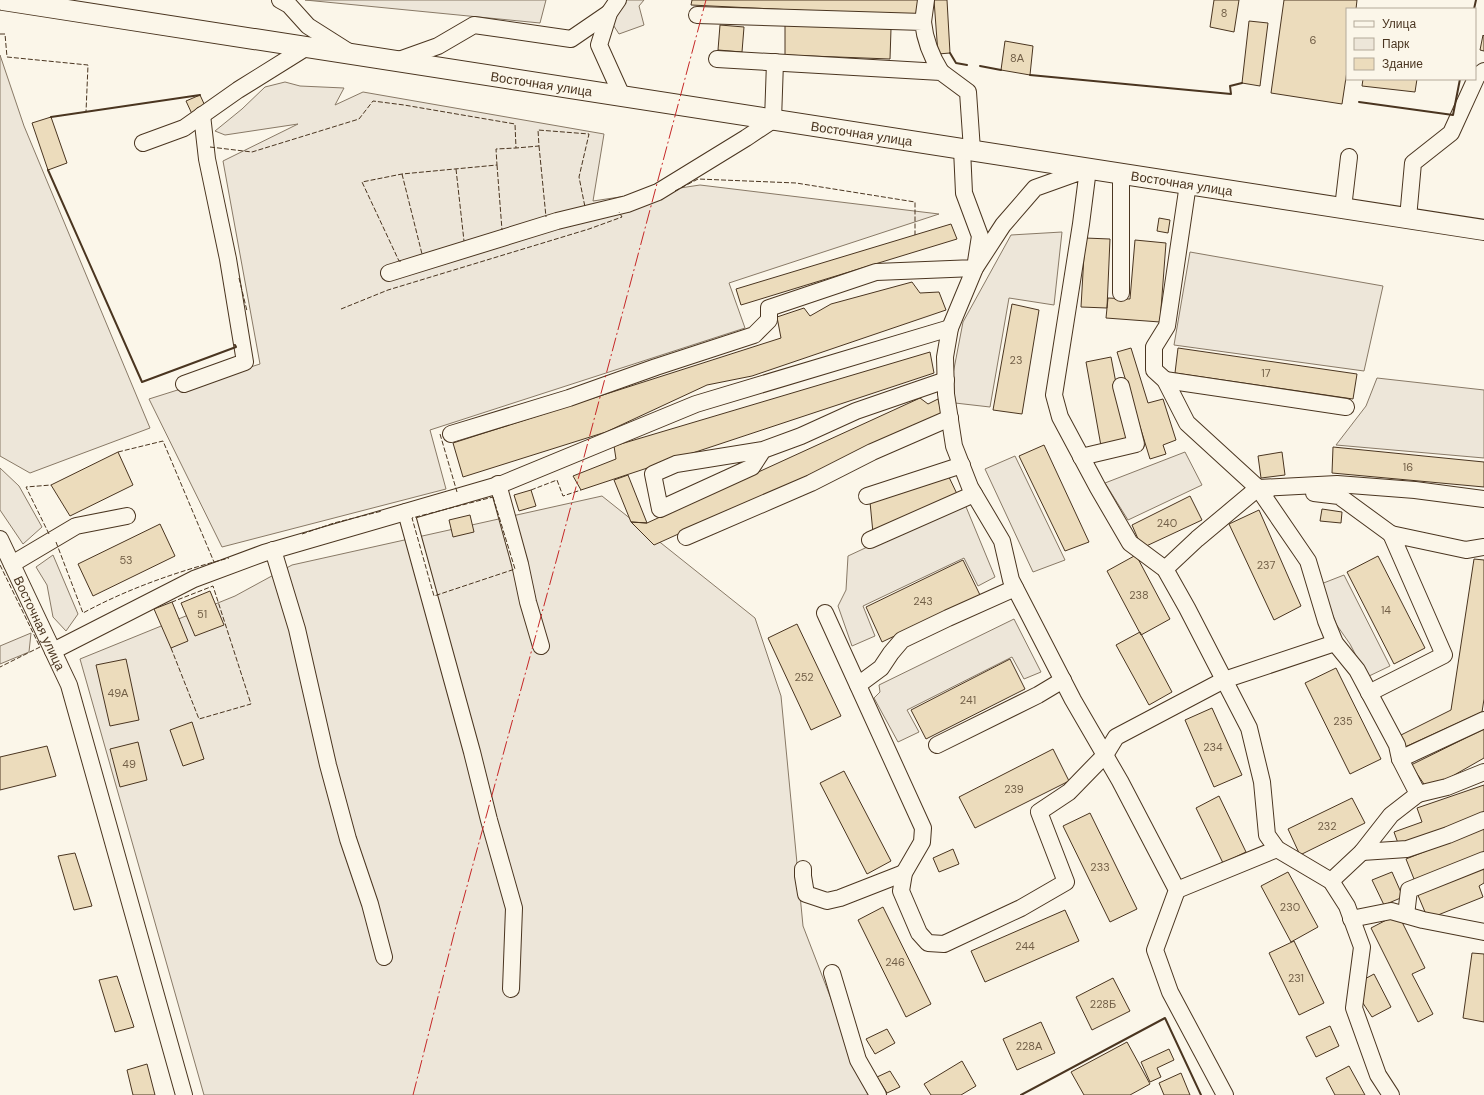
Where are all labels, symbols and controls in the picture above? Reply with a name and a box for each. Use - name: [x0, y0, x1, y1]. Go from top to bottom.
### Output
- house number: 8: [1221, 6, 1227, 20]
- legend: [1346, 8, 1476, 80]
- text: Улица: [1382, 16, 1416, 32]
- house number: 6: [1310, 33, 1317, 47]
- text: Парк: [1382, 36, 1410, 52]
- house number: 8А: [1010, 51, 1025, 65]
- text: Здание: [1382, 56, 1423, 72]
- street label: Восточная улица: [490, 67, 594, 100]
- street label: Восточная улица: [810, 117, 914, 150]
- street label: Восточная улица: [1130, 167, 1235, 199]
- house number: 23: [1010, 353, 1022, 367]
- house number: 17: [1261, 366, 1271, 380]
- house number: 16: [1403, 460, 1413, 474]
- house number: 240: [1157, 516, 1177, 530]
- house number: 53: [119, 553, 133, 567]
- house number: 237: [1257, 558, 1275, 572]
- street label: Восточная улица: [10, 573, 70, 674]
- house number: 238: [1129, 588, 1149, 602]
- house number: 243: [913, 594, 933, 608]
- house number: 14: [1381, 603, 1391, 617]
- house number: 51: [197, 607, 207, 621]
- house number: 252: [794, 670, 814, 684]
- house number: 49А: [108, 686, 129, 700]
- house number: 241: [960, 693, 976, 707]
- house number: 235: [1333, 714, 1353, 728]
- house number: 234: [1203, 740, 1223, 754]
- house number: 49: [122, 757, 136, 771]
- house number: 239: [1004, 782, 1024, 796]
- house number: 232: [1317, 819, 1337, 833]
- house number: 233: [1090, 860, 1110, 874]
- house number: 230: [1280, 900, 1300, 914]
- house number: 244: [1015, 939, 1035, 953]
- house number: 246: [885, 955, 905, 969]
- house number: 231: [1288, 971, 1304, 985]
- house number: 228Б: [1090, 997, 1116, 1011]
- house number: 228А: [1016, 1039, 1043, 1053]

